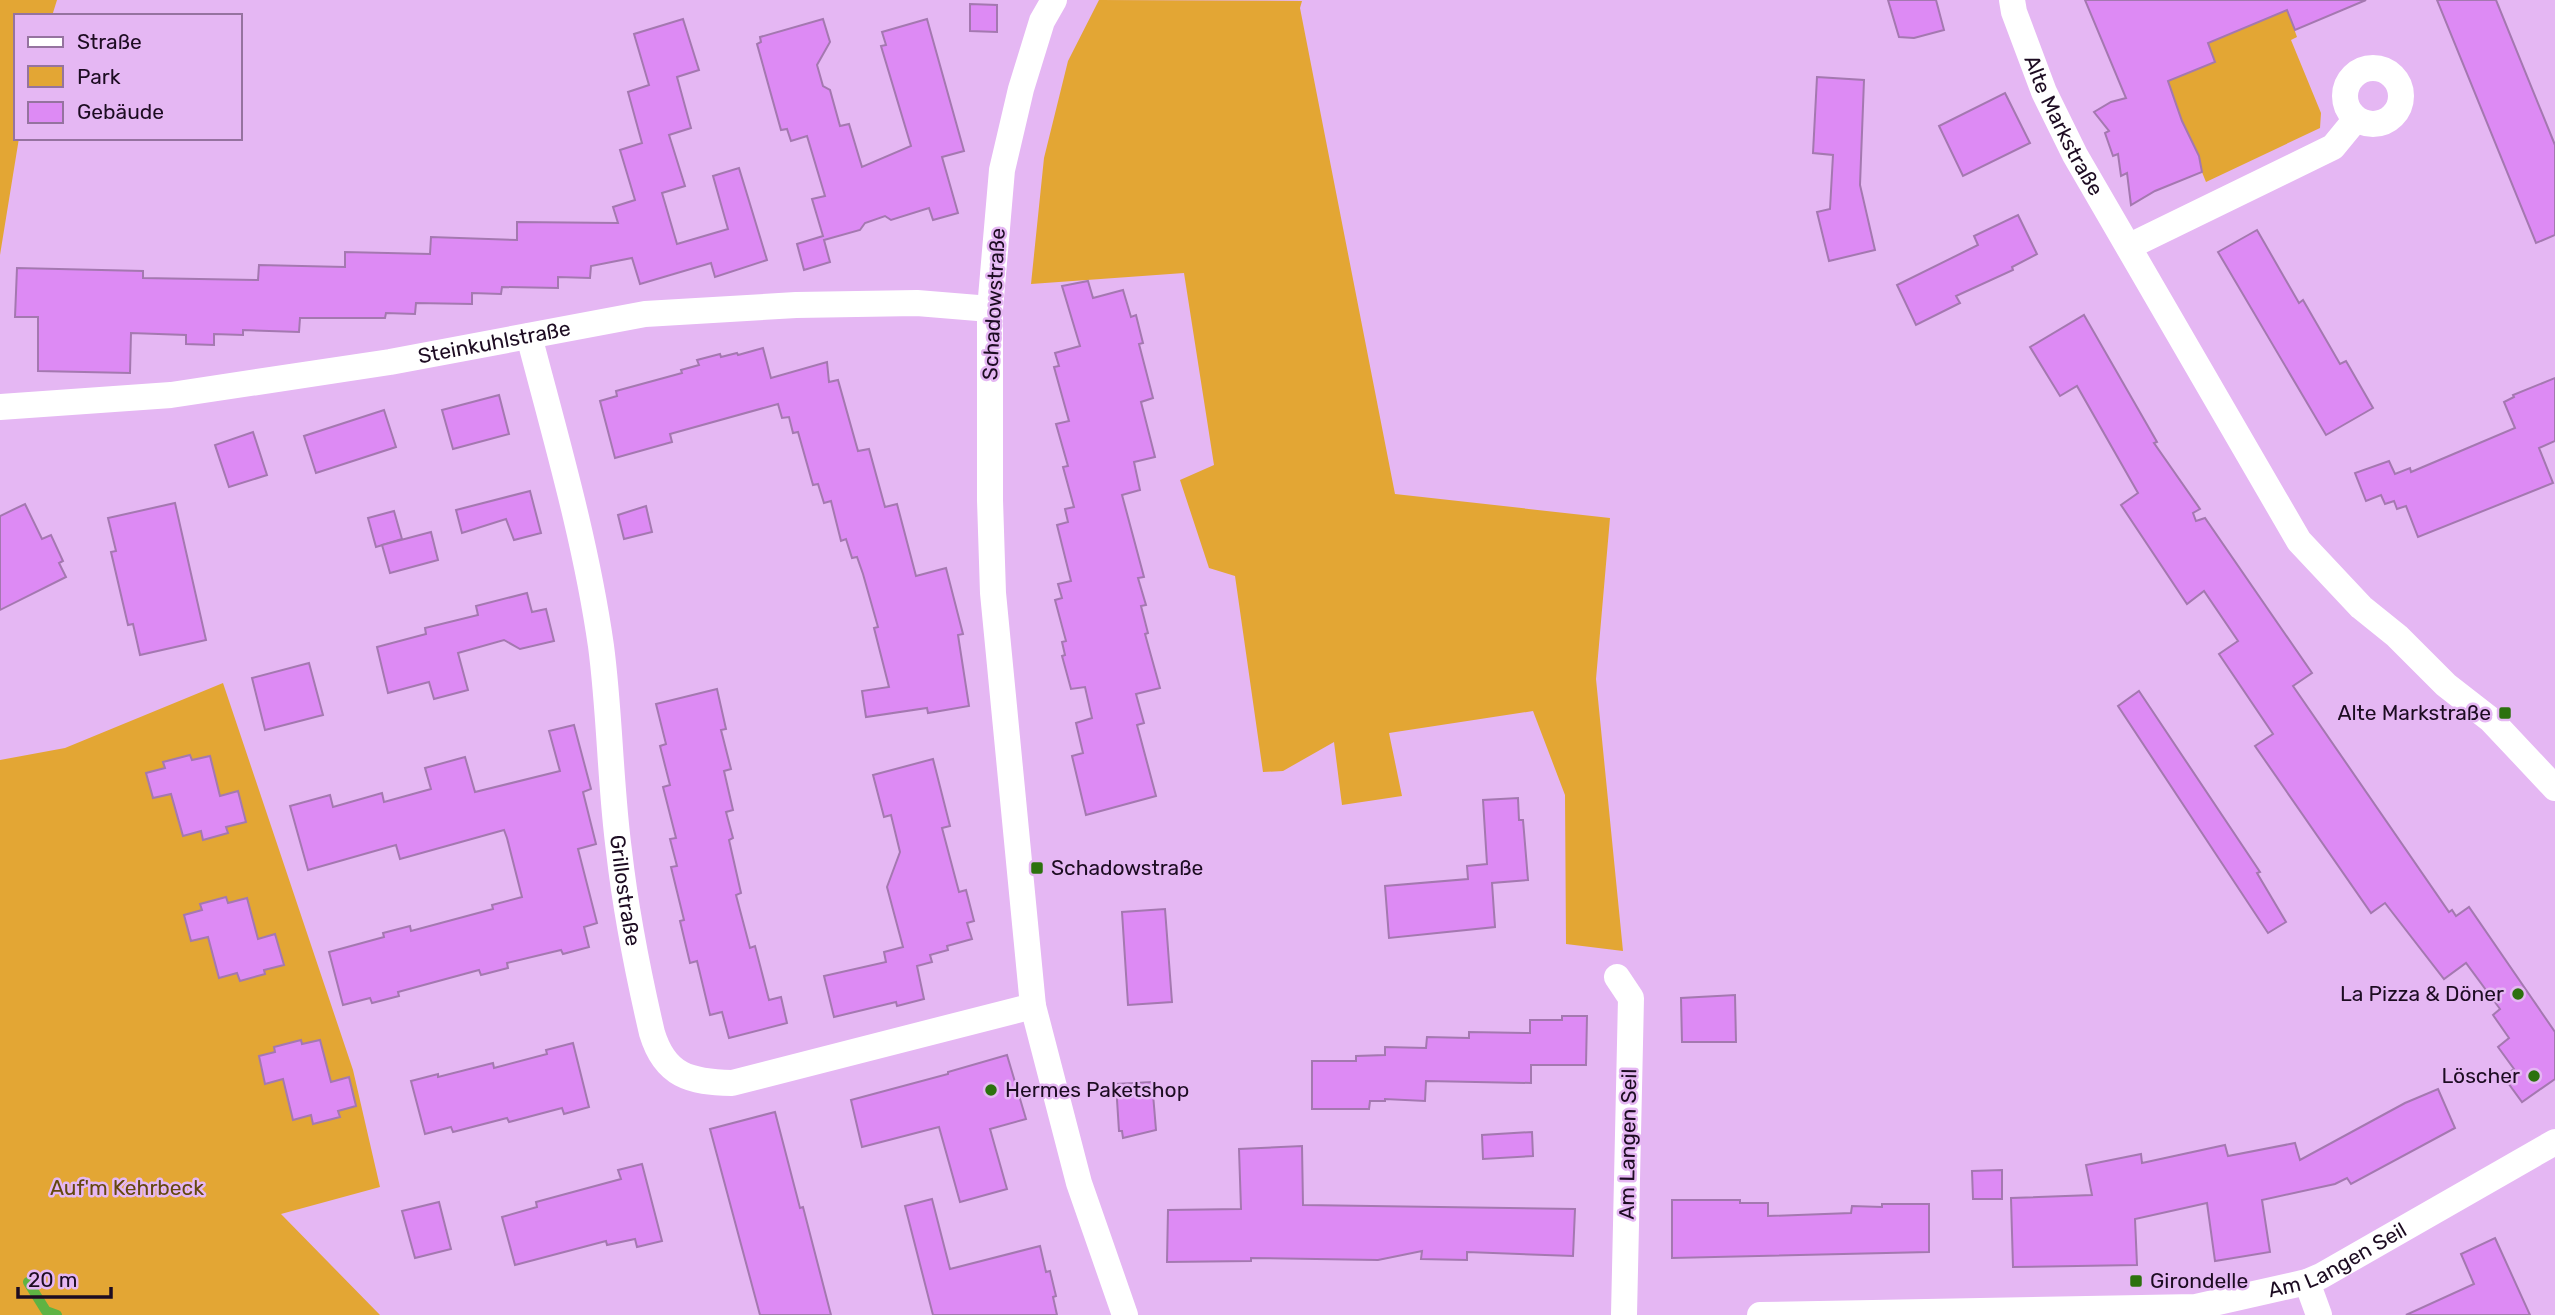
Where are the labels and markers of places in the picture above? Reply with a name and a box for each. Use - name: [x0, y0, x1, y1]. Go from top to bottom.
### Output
- place label: Alte Markstraße: [2337, 700, 2491, 725]
- marker: Alte Markstraße: [2497, 705, 2513, 721]
- place label: Schadowstraße: [1051, 855, 1203, 880]
- marker: Schadowstraße: [1029, 860, 1045, 876]
- place label: La Pizza & Döner: [2340, 981, 2504, 1006]
- marker: La Pizza & Döner: [2510, 986, 2526, 1002]
- place label: Löscher: [2442, 1063, 2520, 1088]
- marker: Löscher: [2526, 1068, 2542, 1084]
- place label: Hermes Paketshop: [1005, 1077, 1189, 1102]
- marker: Hermes Paketshop: [983, 1082, 999, 1098]
- place label: Girondelle: [2150, 1268, 2248, 1293]
- marker: Girondelle: [2128, 1273, 2144, 1289]

